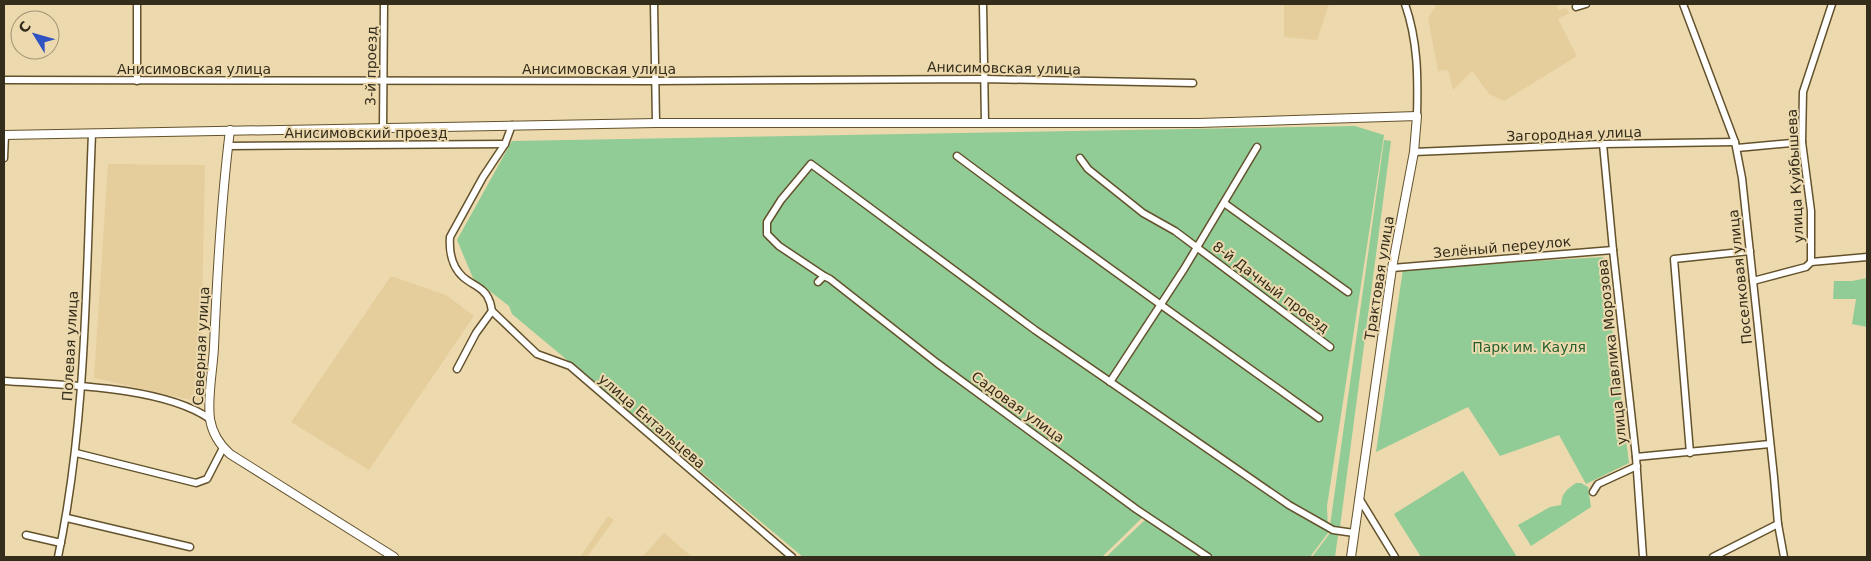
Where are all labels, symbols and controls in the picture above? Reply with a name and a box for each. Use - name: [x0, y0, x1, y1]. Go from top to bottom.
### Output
- north arrow: [10, 10, 60, 60]
- text: С: [15, 18, 34, 36]
- street label: 3-й проезд: [362, 26, 380, 106]
- street label: Анисимовская улица: [927, 59, 1081, 77]
- street label: Анисимовская улица: [117, 61, 271, 77]
- street label: Анисимовская улица: [522, 61, 676, 77]
- street label: улица Куйбышева: [1784, 109, 1806, 243]
- street label: Загородная улица: [1506, 124, 1642, 144]
- street label: Анисимовский проезд: [284, 125, 448, 141]
- street label: Поселковая улица: [1725, 209, 1755, 345]
- street label: Трактовая улица: [1361, 215, 1397, 342]
- street label: Зелёный переулок: [1432, 233, 1572, 261]
- street label: 8-й Дачный проезд: [1210, 238, 1332, 336]
- street label: улица Павлика Морозова: [1594, 258, 1630, 446]
- street label: Северная улица: [190, 286, 212, 406]
- street label: Полевая улица: [59, 290, 81, 402]
- park label: Парк им. Кауля: [1472, 339, 1586, 355]
- street label: Садовая улица: [968, 368, 1068, 446]
- street label: улица Ентальцева: [596, 370, 708, 472]

